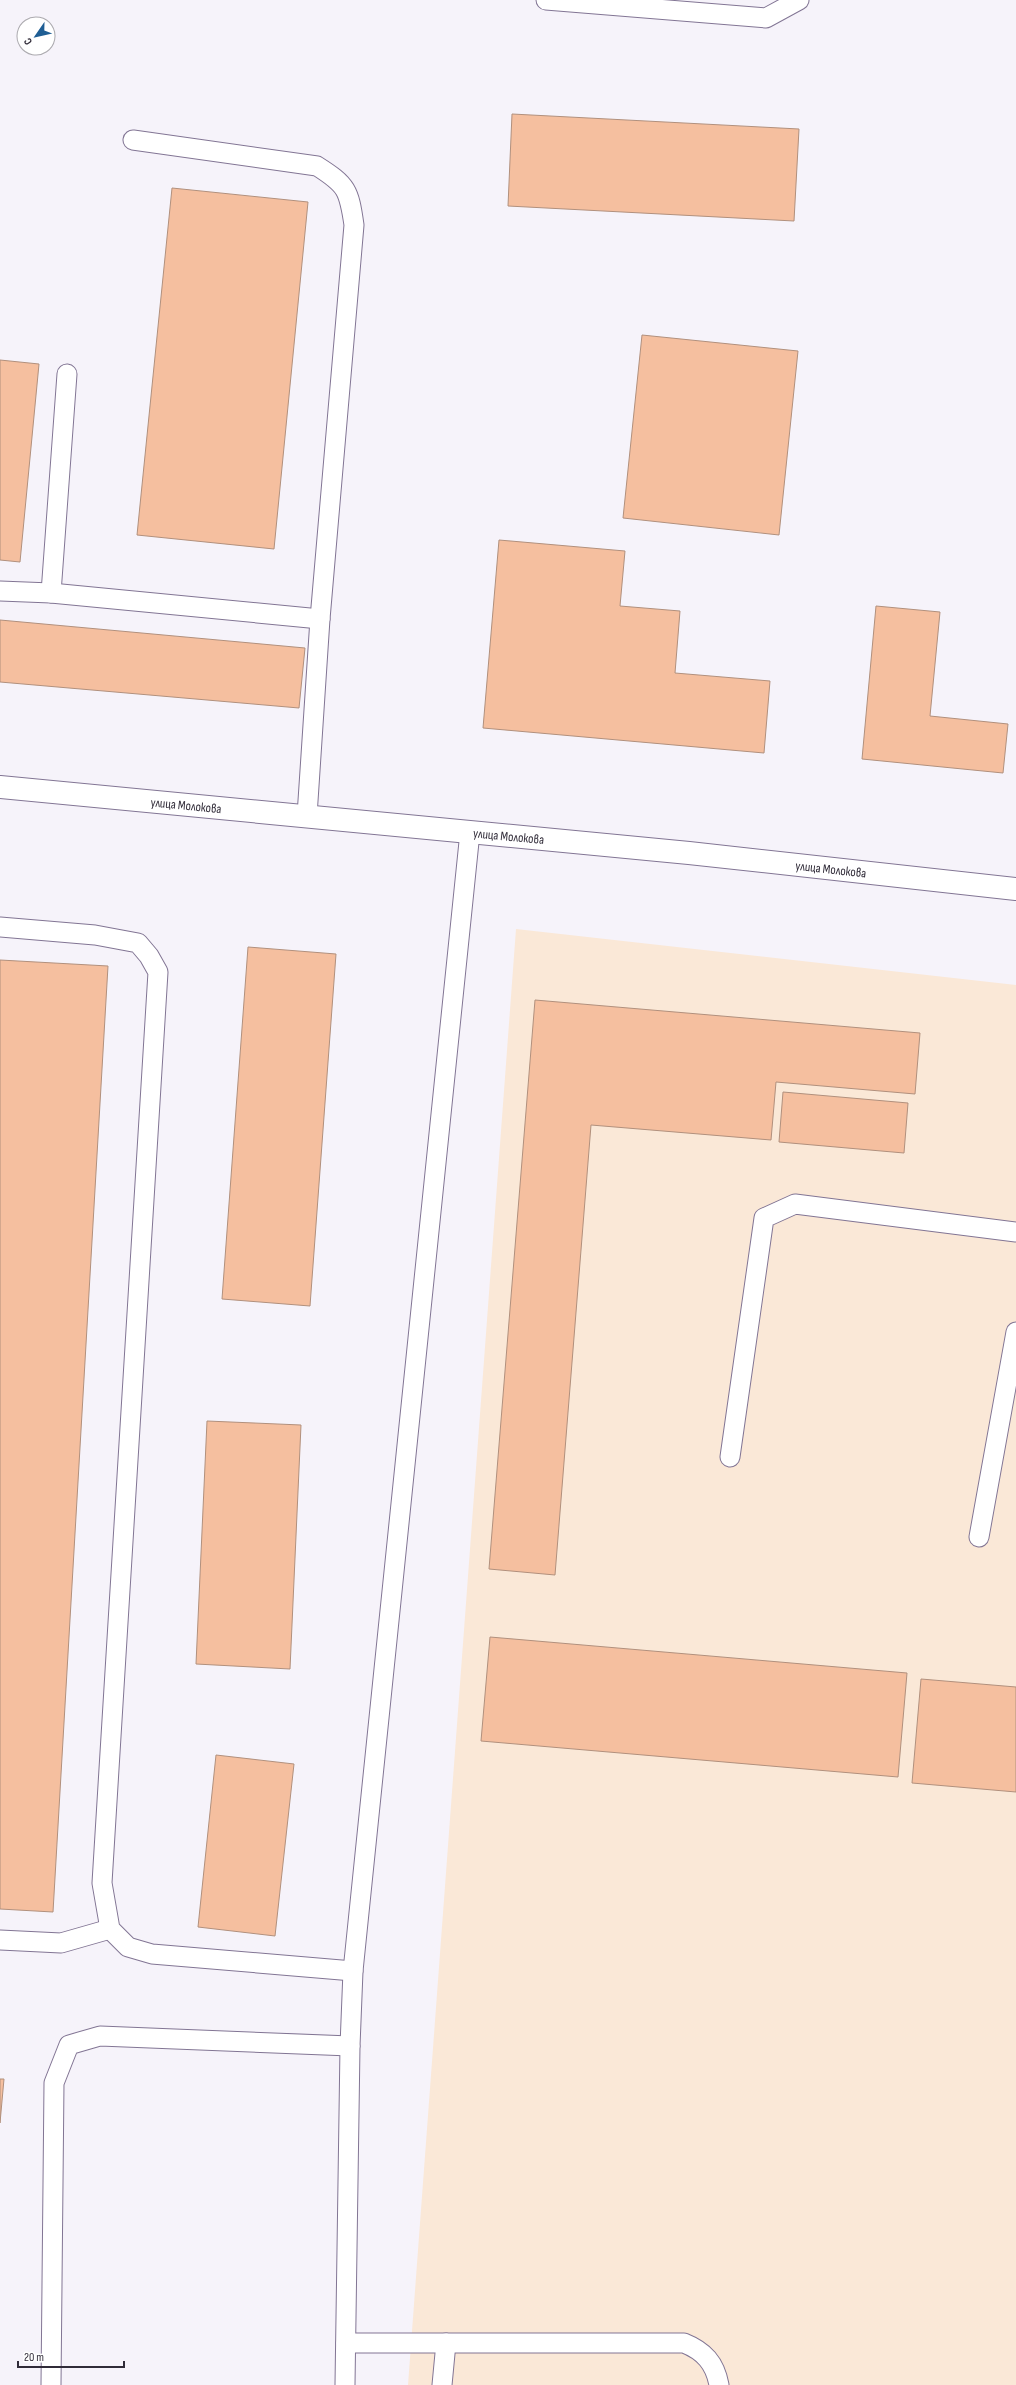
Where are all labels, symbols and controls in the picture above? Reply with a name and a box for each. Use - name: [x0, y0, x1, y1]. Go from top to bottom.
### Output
- north arrow: [16, 16, 56, 56]
- text: С: [21, 35, 35, 47]
- street label: улица Молокова: [150, 794, 222, 817]
- street label: улица Молокова: [472, 825, 545, 848]
- street label: улица Молокова: [795, 858, 867, 881]
- scale bar: [18, 2343, 124, 2369]
- text: 20 m: [24, 2350, 44, 2365]

